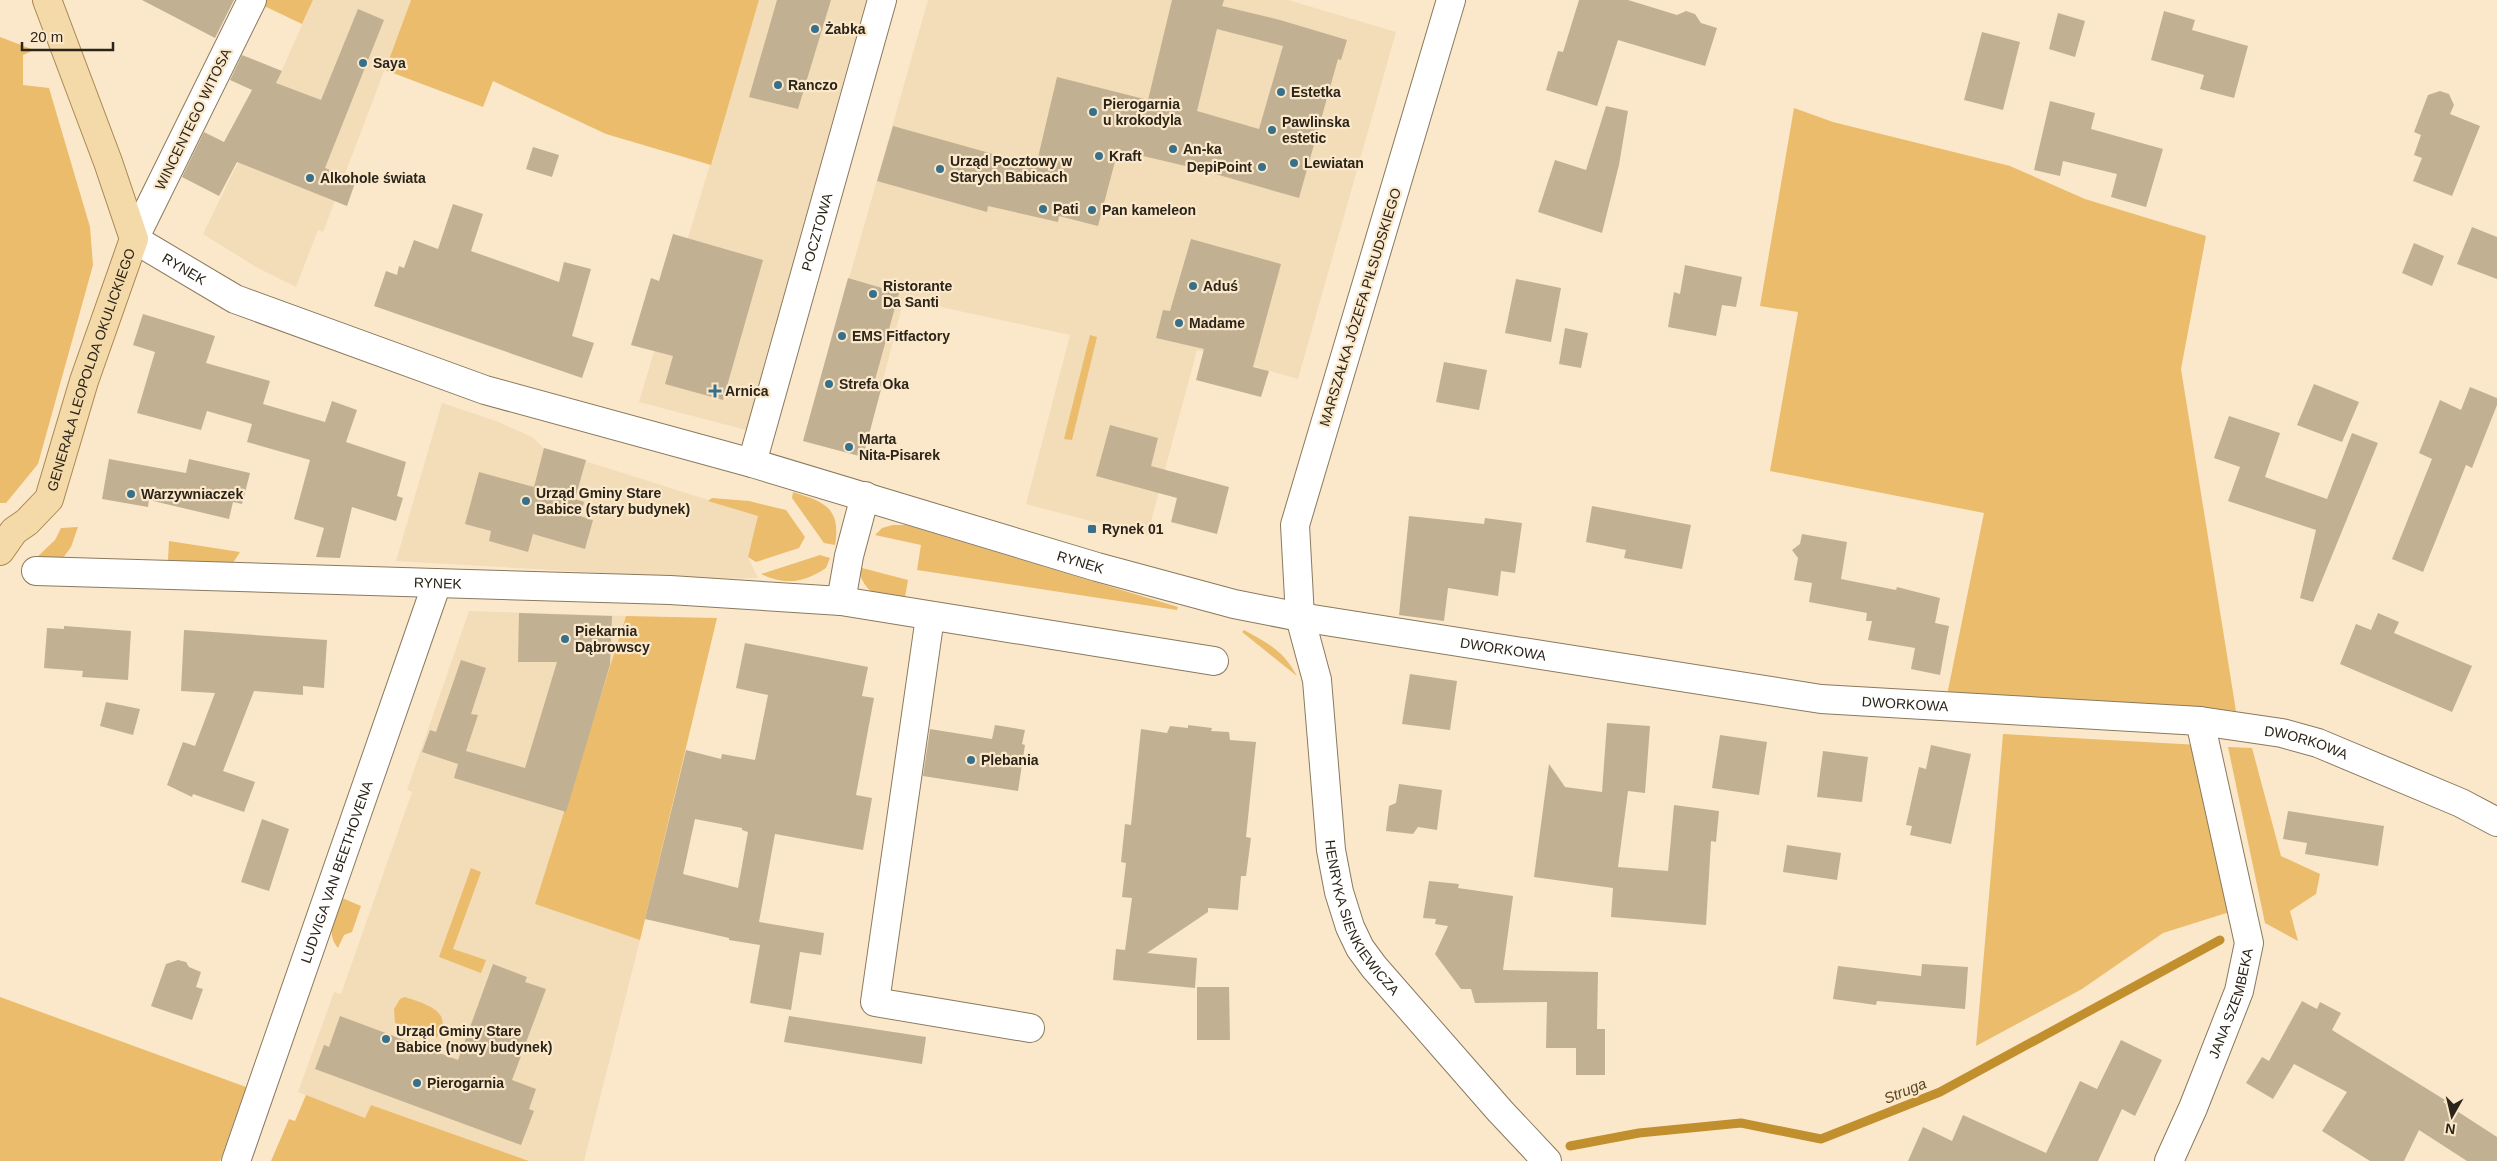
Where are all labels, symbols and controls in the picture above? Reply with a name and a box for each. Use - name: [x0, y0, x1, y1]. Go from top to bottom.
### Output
- scale bar: [22, 20, 114, 52]
- place label: Żabka: [825, 21, 866, 37]
- marker: Żabka: [809, 23, 821, 35]
- text: 20 m: [30, 28, 63, 45]
- street label: WINCENTEGO WITOSA: [152, 45, 235, 192]
- place label: Saya: [373, 55, 406, 71]
- marker: Saya: [357, 57, 369, 69]
- place label: Ranczo: [788, 77, 838, 93]
- marker: Ranczo: [772, 79, 784, 91]
- place label: Estetka: [1291, 84, 1341, 100]
- marker: Estetka: [1275, 86, 1287, 98]
- place label: Pierogarnia u krokodyla: [1103, 96, 1182, 128]
- marker: Pierogarnia u krokodyla: [1087, 106, 1099, 118]
- place label: Pawlinska estetic: [1282, 114, 1350, 146]
- marker: Pawlinska estetic: [1266, 124, 1278, 136]
- place label: An-ka: [1183, 141, 1222, 157]
- marker: An-ka: [1167, 143, 1179, 155]
- place label: Kraft: [1109, 148, 1142, 164]
- marker: Kraft: [1093, 150, 1105, 162]
- place label: Urząd Pocztowy w Starych Babicach: [950, 153, 1072, 185]
- place label: Lewiatan: [1304, 155, 1364, 171]
- marker: Lewiatan: [1288, 157, 1300, 169]
- place label: DepiPoint: [1187, 159, 1252, 175]
- marker: DepiPoint: [1256, 161, 1268, 173]
- marker: Urząd Pocztowy w Starych Babicach: [934, 163, 946, 175]
- place label: Alkohole świata: [320, 170, 426, 186]
- marker: Alkohole świata: [304, 172, 316, 184]
- street label: MARSZAŁKA JÓZEFA PIŁSUDSKIEGO: [1316, 186, 1404, 428]
- street label: POCZTOWA: [798, 191, 836, 273]
- place label: Pati: [1053, 201, 1079, 217]
- place label: Pan kameleon: [1102, 202, 1196, 218]
- marker: Pati: [1037, 203, 1049, 215]
- marker: Pan kameleon: [1086, 204, 1098, 216]
- street label: GENERAŁA LEOPOLDA OKULICKIEGO: [44, 246, 138, 493]
- street label: RYNEK: [160, 250, 210, 288]
- place label: Ristorante Da Santi: [883, 278, 952, 310]
- place label: Aduś: [1203, 278, 1238, 294]
- marker: Aduś: [1187, 280, 1199, 292]
- marker: Ristorante Da Santi: [867, 288, 879, 300]
- place label: Madame: [1189, 315, 1245, 331]
- marker: Madame: [1173, 317, 1185, 329]
- place label: EMS Fitfactory: [852, 328, 950, 344]
- marker: EMS Fitfactory: [836, 330, 848, 342]
- place label: Strefa Oka: [839, 376, 909, 392]
- marker: Strefa Oka: [823, 378, 835, 390]
- place label: Arnica: [725, 383, 769, 399]
- marker: Arnica: [709, 385, 721, 397]
- place label: Marta Nita-Pisarek: [859, 431, 940, 463]
- marker: Marta Nita-Pisarek: [843, 441, 855, 453]
- place label: Urząd Gminy Stare Babice (stary budynek): [536, 485, 690, 517]
- place label: Warzywniaczek: [141, 486, 243, 502]
- marker: Warzywniaczek: [125, 488, 137, 500]
- marker: Urząd Gminy Stare Babice (stary budynek): [520, 495, 532, 507]
- place label: Rynek 01: [1102, 521, 1164, 537]
- marker: Rynek 01: [1086, 523, 1098, 535]
- street label: RYNEK: [1055, 547, 1106, 577]
- street label: RYNEK: [414, 574, 463, 592]
- place label: Piekarnia Dąbrowscy: [575, 623, 650, 655]
- marker: Piekarnia Dąbrowscy: [559, 633, 571, 645]
- street label: DWORKOWA: [1459, 634, 1548, 664]
- street label: DWORKOWA: [1861, 693, 1949, 714]
- street label: DWORKOWA: [2263, 723, 2351, 763]
- place label: Plebania: [981, 752, 1039, 768]
- marker: Plebania: [965, 754, 977, 766]
- street label: LUDVIGA VAN BEETHOVENA: [297, 778, 376, 965]
- street label: HENRYKA SIENKIEWICZA: [1322, 839, 1403, 999]
- street label: JANA SZEMBEKA: [2205, 946, 2256, 1060]
- place label: Urząd Gminy Stare Babice (nowy budynek): [396, 1023, 552, 1055]
- marker: Urząd Gminy Stare Babice (nowy budynek): [380, 1033, 392, 1045]
- water label: Struga: [1881, 1074, 1928, 1107]
- place label: Pierogarnia: [427, 1075, 504, 1091]
- marker: Pierogarnia: [411, 1077, 423, 1089]
- north arrow: [2427, 1091, 2477, 1141]
- text: N: [2444, 1120, 2456, 1138]

